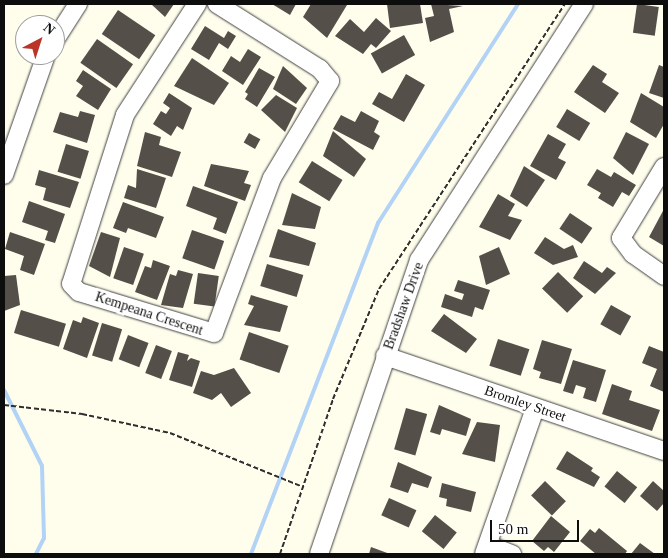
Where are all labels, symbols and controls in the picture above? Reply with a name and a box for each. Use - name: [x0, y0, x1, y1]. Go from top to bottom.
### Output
- north arrow: [15, 15, 65, 65]
- text: N: [41, 20, 58, 38]
- street label: Bradshaw Drive: [380, 260, 428, 352]
- street label: Kempeana Crescent: [93, 289, 205, 339]
- street label: Bromley Street: [482, 382, 568, 426]
- scale bar: [493, 510, 582, 542]
- text: 50 m: [498, 521, 528, 537]

